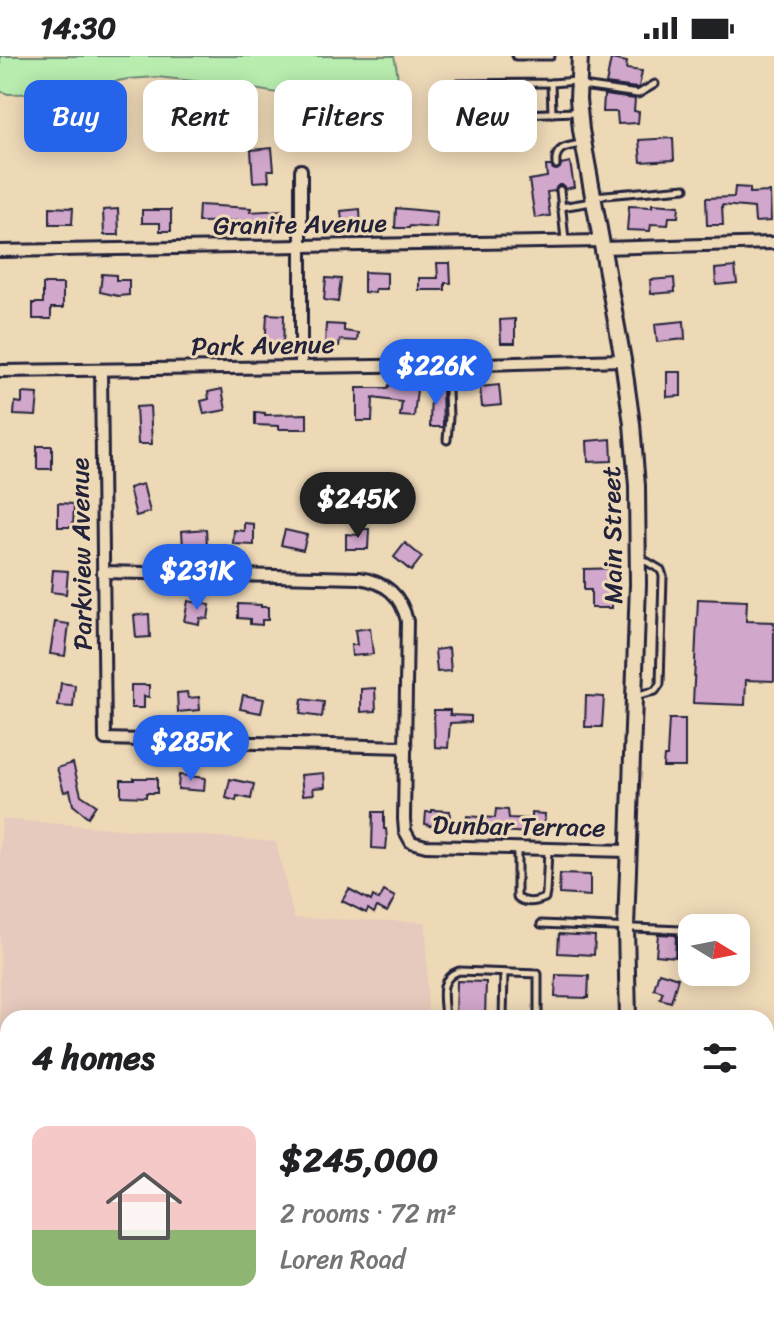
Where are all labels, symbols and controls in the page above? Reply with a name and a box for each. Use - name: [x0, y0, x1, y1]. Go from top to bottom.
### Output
- text: 14:30: [40, 1, 116, 55]
- chip: Buy: [24, 80, 127, 152]
- chip: Rent: [143, 80, 258, 152]
- chip: Filters: [274, 80, 412, 152]
- chip: New: [428, 80, 537, 152]
- street label: Granite Avenue: [213, 199, 388, 249]
- street label: Park Avenue: [191, 321, 335, 369]
- pin: $226K: [380, 339, 492, 407]
- text: $226K: [397, 342, 475, 388]
- street label: Parkview Avenue: [56, 457, 106, 651]
- street label: Main Street: [588, 466, 636, 604]
- pin: $245K: [302, 472, 414, 540]
- text: $245K: [318, 475, 398, 521]
- pin: $231K: [141, 544, 253, 612]
- text: $231K: [160, 547, 234, 593]
- pin: $285K: [135, 715, 247, 783]
- text: $285K: [151, 718, 231, 764]
- street label: Dunbar Terrace: [432, 801, 606, 851]
- north arrow: [678, 914, 750, 986]
- map controls: [678, 914, 750, 986]
- text: 4 homes: [32, 1028, 155, 1088]
- icon: filters: [698, 1036, 742, 1080]
- text: $245,000: [280, 1130, 438, 1190]
- icon: home: [96, 1158, 192, 1254]
- text: 2 rooms · 72 m²: [280, 1190, 457, 1236]
- text: Loren Road: [280, 1236, 405, 1282]

